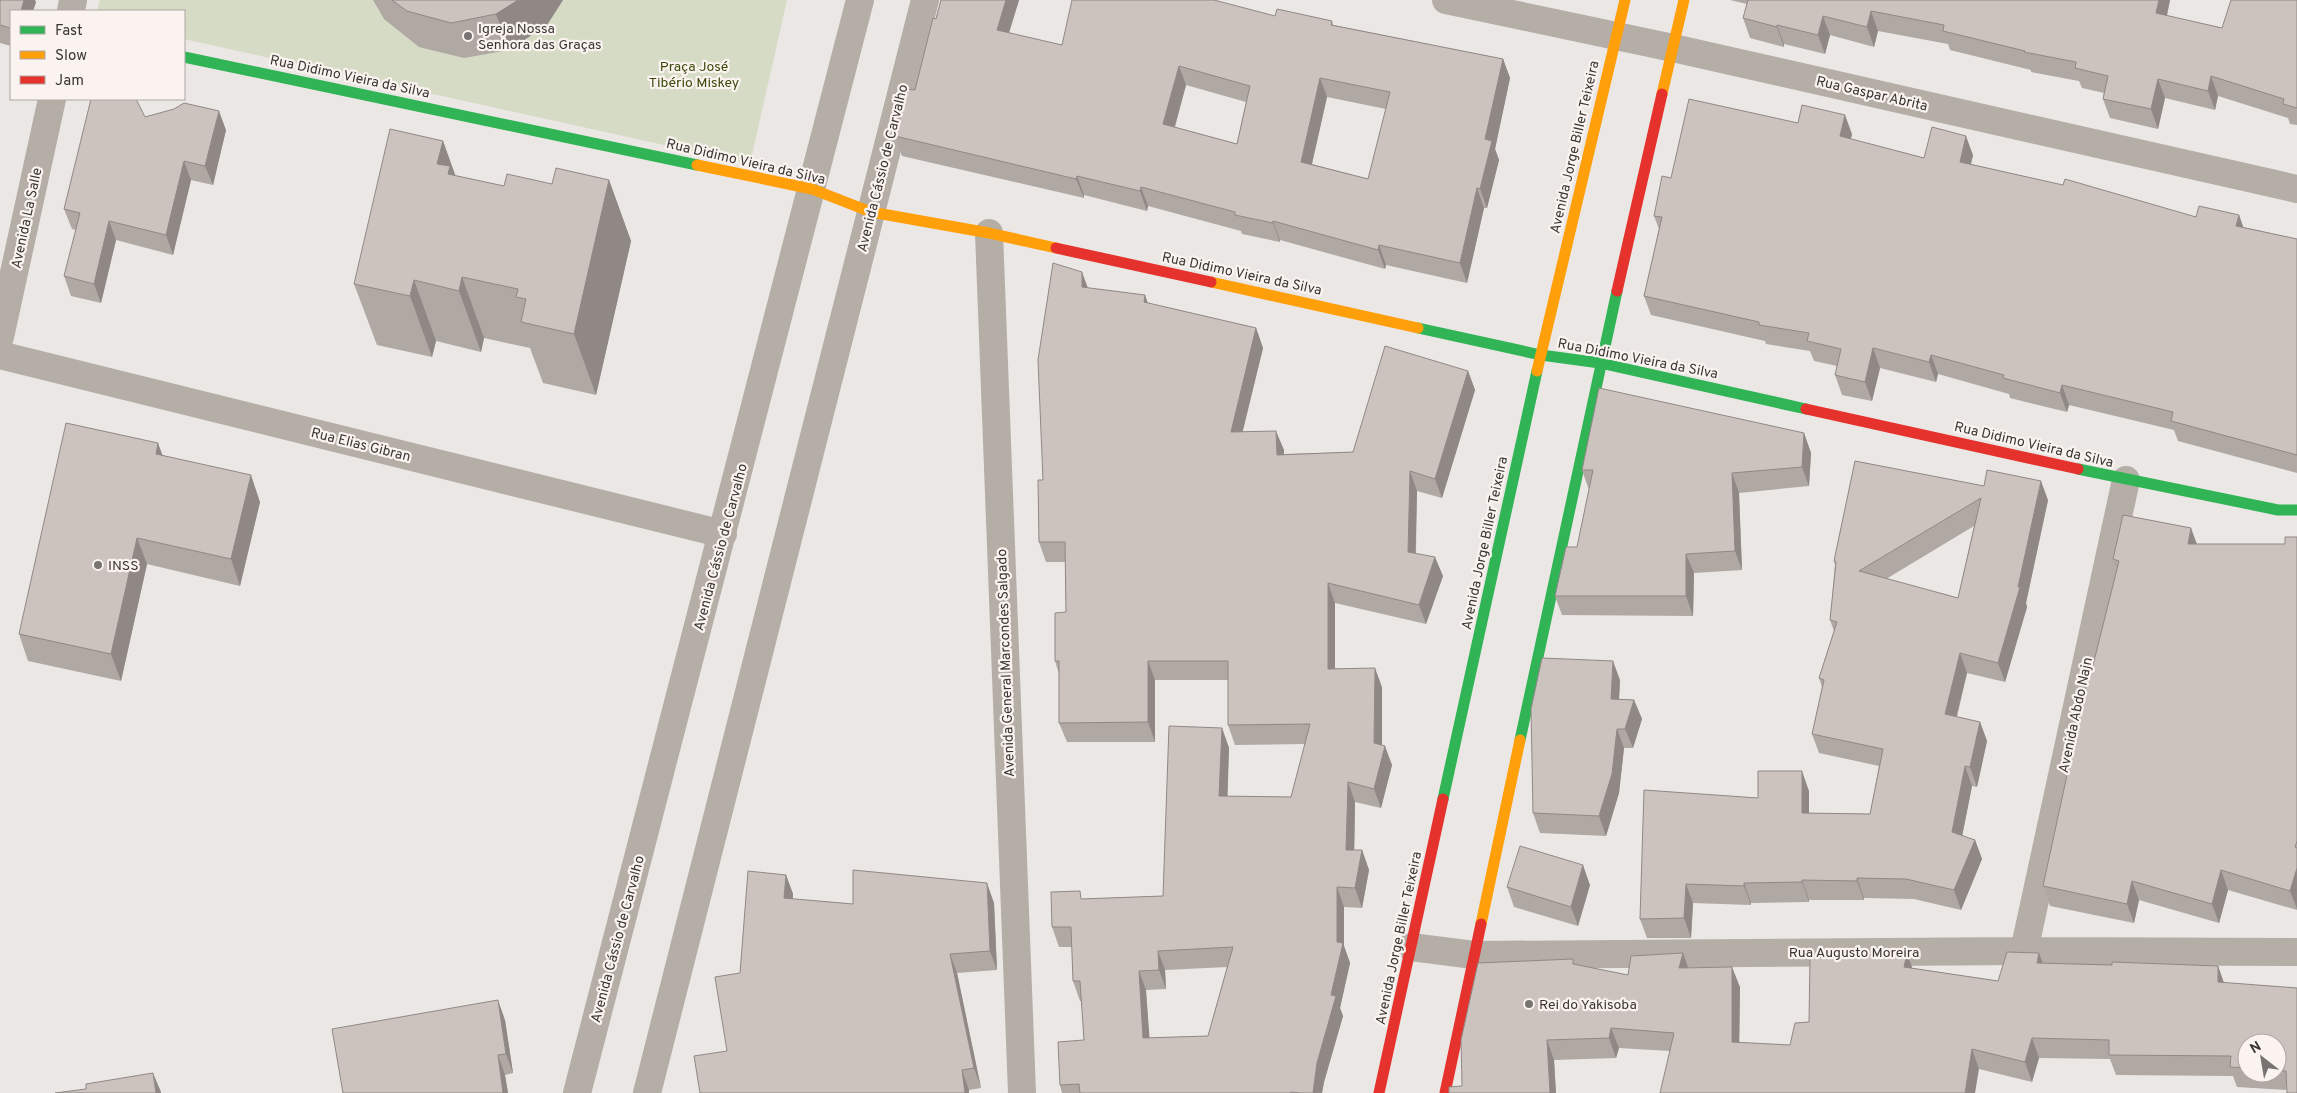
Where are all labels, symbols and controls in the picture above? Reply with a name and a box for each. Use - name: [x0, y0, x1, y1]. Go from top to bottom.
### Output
- legend: [10, 10, 185, 100]
- place label: Igreja Nossa Senhora das Graças: [478, 21, 602, 54]
- text: Fast: [55, 22, 83, 41]
- marker: Igreja Nossa Senhora das Graças: [462, 30, 474, 42]
- text: Slow: [55, 47, 87, 66]
- street label: Rua Didimo Vieira da Silva: [268, 52, 431, 103]
- park label: Praça José Tibério Miskey: [649, 59, 739, 92]
- street label: Avenida Jorge Biller Teixeira: [1547, 59, 1604, 235]
- text: Jam: [55, 72, 84, 91]
- street label: Rua Gaspar Abrita: [1814, 73, 1929, 116]
- street label: Avenida Cássio de Carvalho: [854, 82, 913, 254]
- street label: Rua Didimo Vieira da Silva: [664, 136, 827, 189]
- street label: Avenida La Salle: [8, 166, 46, 270]
- street label: Rua Didimo Vieira da Silva: [1160, 249, 1323, 300]
- street label: Rua Didimo Vieira da Silva: [1556, 336, 1719, 383]
- street label: Rua Didimo Vieira da Silva: [1952, 419, 2115, 472]
- street label: Rua Elias Gibran: [309, 425, 412, 466]
- street label: Avenida Jorge Biller Teixeira: [1459, 455, 1512, 632]
- street label: Avenida Cássio de Carvalho: [691, 462, 752, 633]
- street label: Avenida General Marcondes Salgado: [994, 548, 1019, 777]
- place label: INSS: [108, 558, 139, 575]
- marker: INSS: [92, 559, 104, 571]
- street label: Avenida Abdo Najn: [2056, 656, 2097, 775]
- street label: Avenida Jorge Biller Teixeira: [1373, 850, 1426, 1027]
- street label: Avenida Cássio de Carvalho: [588, 854, 649, 1025]
- street label: Rua Augusto Moreira: [1789, 945, 1919, 962]
- place label: Rei do Yakisoba: [1539, 997, 1637, 1014]
- marker: Rei do Yakisoba: [1523, 998, 1535, 1010]
- north arrow: [2237, 1033, 2287, 1083]
- text: N: [2247, 1038, 2265, 1058]

